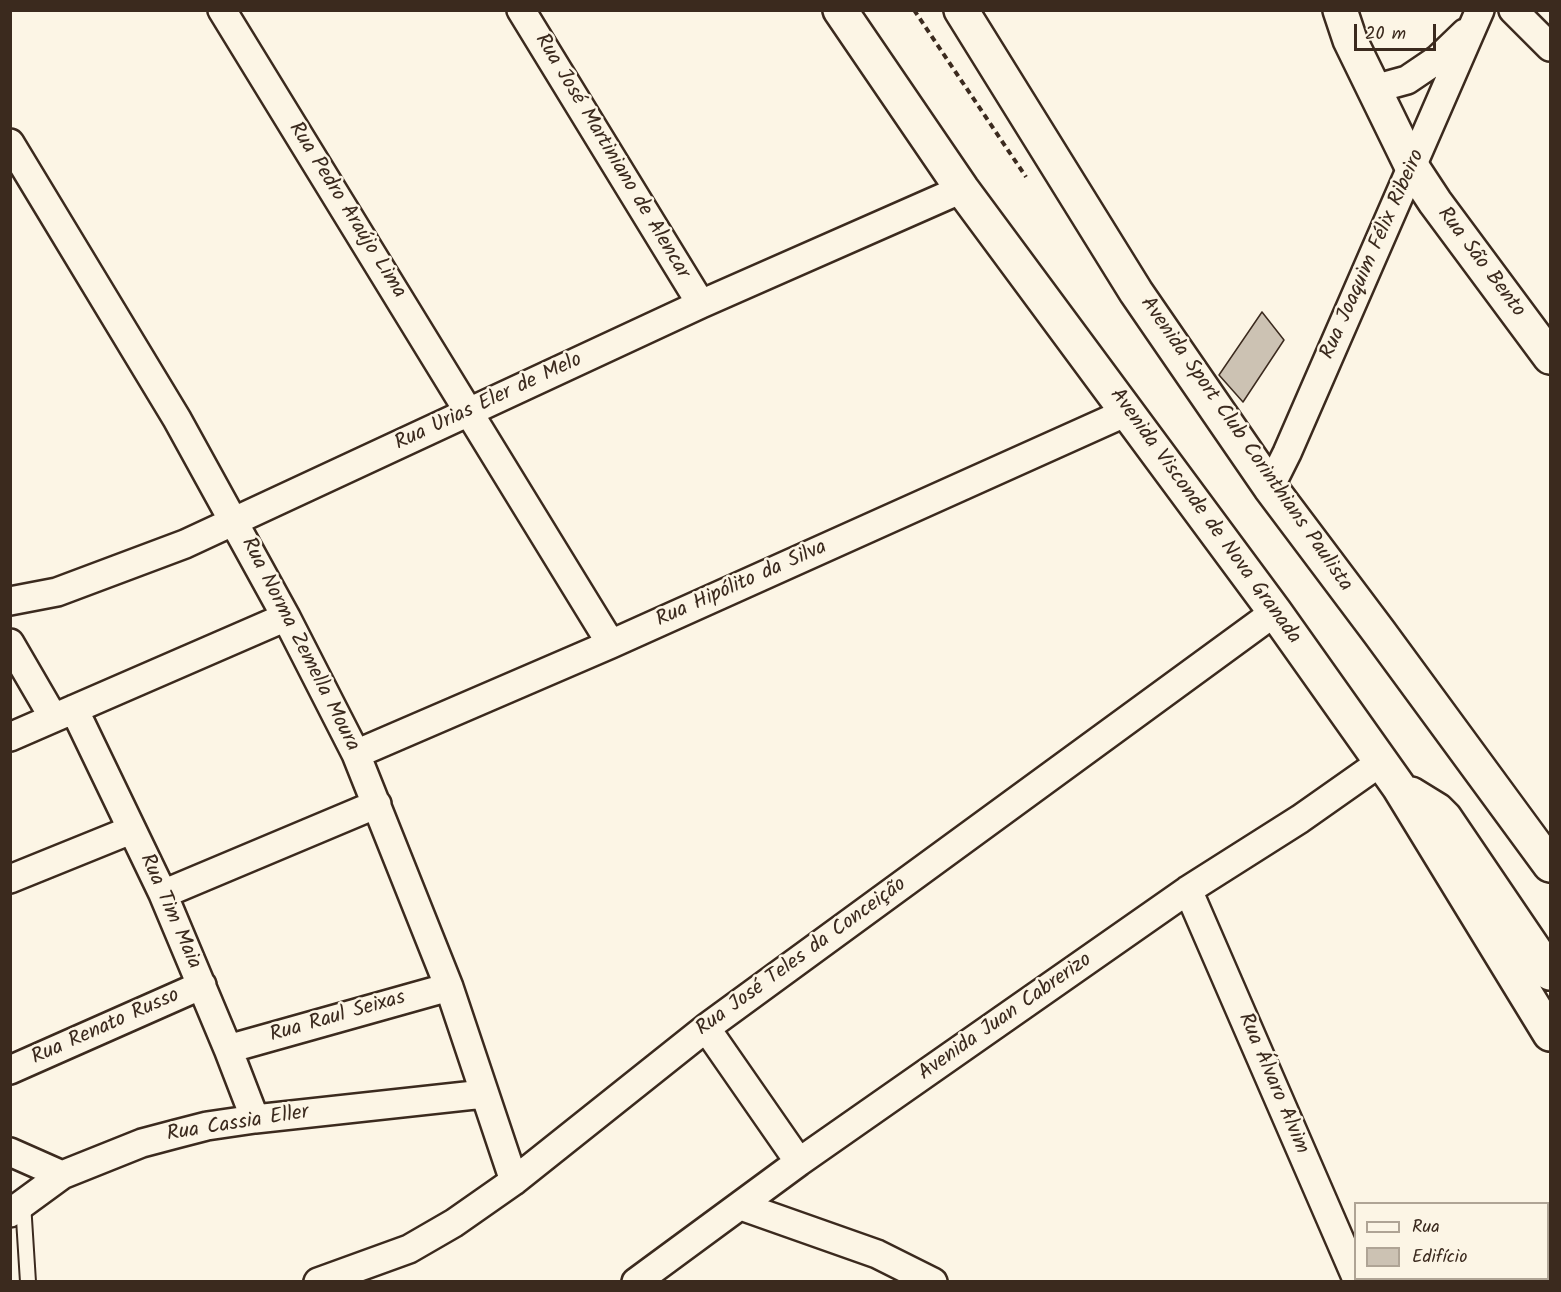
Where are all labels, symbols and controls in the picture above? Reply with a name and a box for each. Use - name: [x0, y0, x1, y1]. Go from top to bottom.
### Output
- scale bar: [1357, 12, 1440, 50]
- text: 20 m: [1365, 20, 1406, 49]
- street label: Rua José Martiniano de Alencar: [528, 30, 694, 284]
- street label: Rua Pedro Araújo Lima: [282, 118, 410, 304]
- street label: Rua Joaquim Félix Ribeiro: [1316, 146, 1432, 364]
- street label: Rua São Bento: [1430, 203, 1530, 323]
- street label: Avenida Sport Club Corinthians Paulista: [1133, 293, 1357, 597]
- street label: Rua Urias Eler de Melo: [391, 349, 587, 457]
- street label: Avenida Visconde de Nova Granada: [1103, 384, 1305, 650]
- street label: Rua Norma Zemella Moura: [234, 534, 364, 756]
- street label: Rua Hipólito da Silva: [653, 536, 831, 634]
- street label: Rua Tim Maia: [132, 851, 206, 973]
- street label: Rua José Teles da Conceição: [692, 873, 912, 1043]
- street label: Avenida Juan Cabrerizo: [914, 949, 1098, 1087]
- street label: Rua Renato Russo: [28, 984, 184, 1072]
- street label: Rua Raul Seixas: [267, 987, 409, 1049]
- street label: Rua Álvaro Alvim: [1231, 1010, 1313, 1158]
- street label: Rua Cassia Eller: [165, 1101, 311, 1149]
- legend: [1354, 1202, 1549, 1280]
- text: Rua: [1412, 1213, 1440, 1242]
- text: Edifício: [1412, 1243, 1467, 1272]

